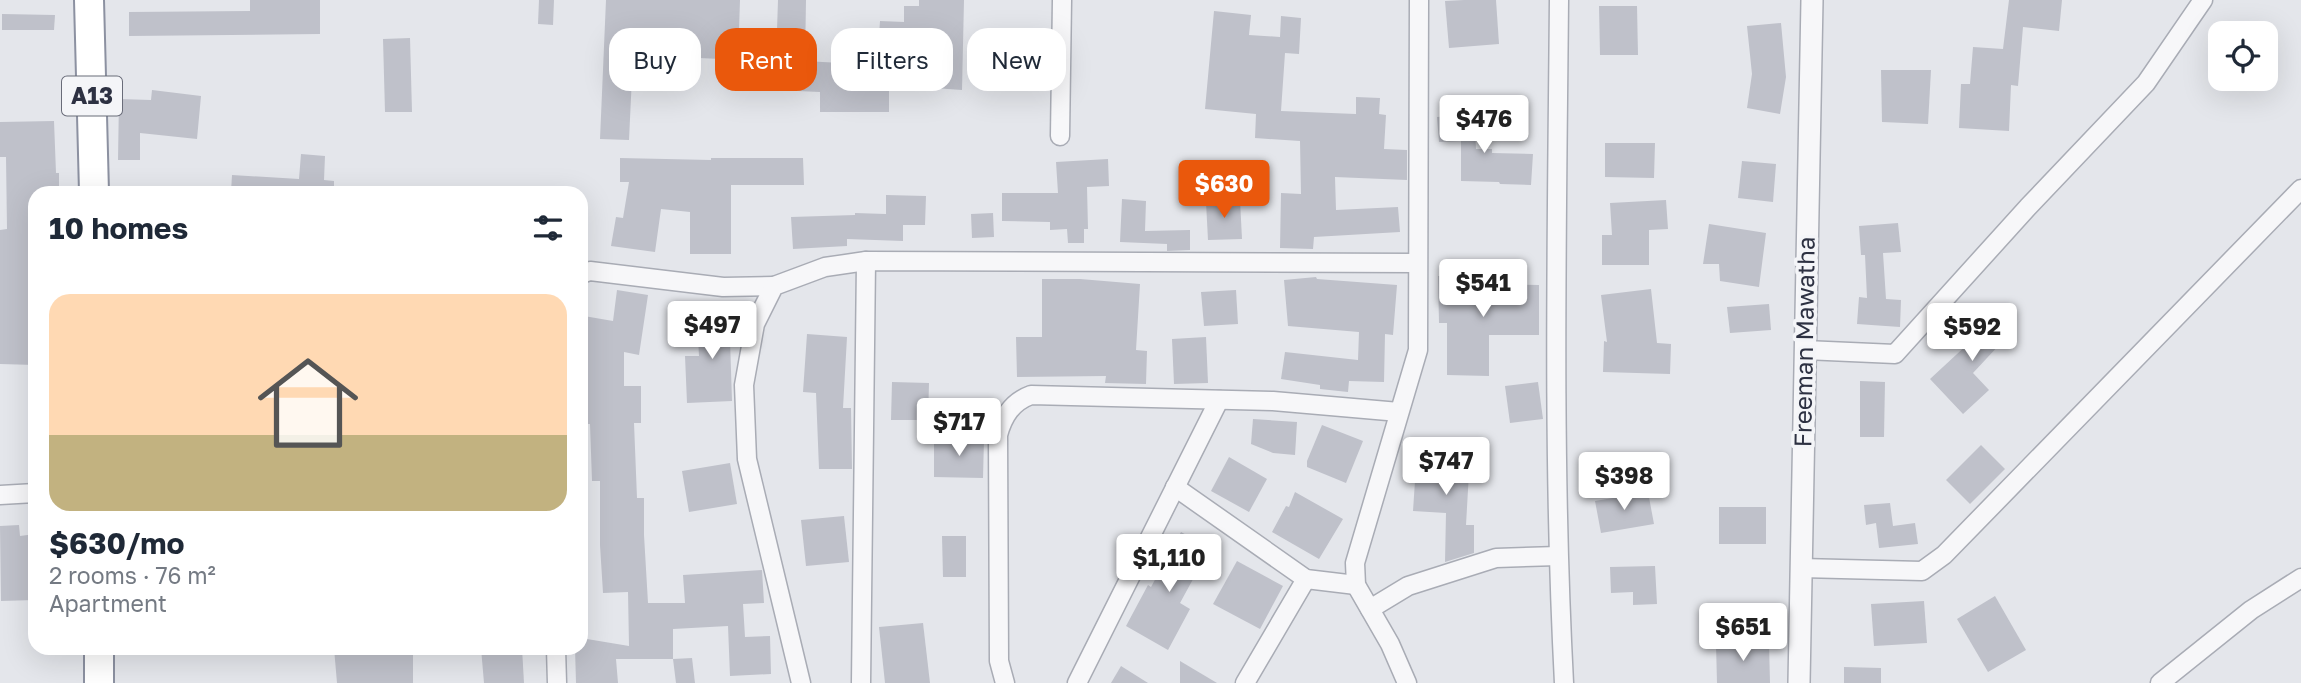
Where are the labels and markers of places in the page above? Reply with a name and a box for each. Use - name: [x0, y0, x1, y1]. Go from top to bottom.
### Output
- pin: $476: [1443, 96, 1525, 155]
- pin: $630: [1183, 160, 1265, 220]
- pin: $541: [1442, 260, 1524, 319]
- pin: $497: [671, 302, 753, 361]
- pin: $592: [1931, 304, 2013, 363]
- pin: $717: [918, 398, 1000, 458]
- pin: $747: [1405, 438, 1487, 497]
- pin: $398: [1583, 452, 1665, 512]
- pin: $1,110: [1112, 534, 1226, 594]
- pin: $651: [1702, 604, 1784, 663]

